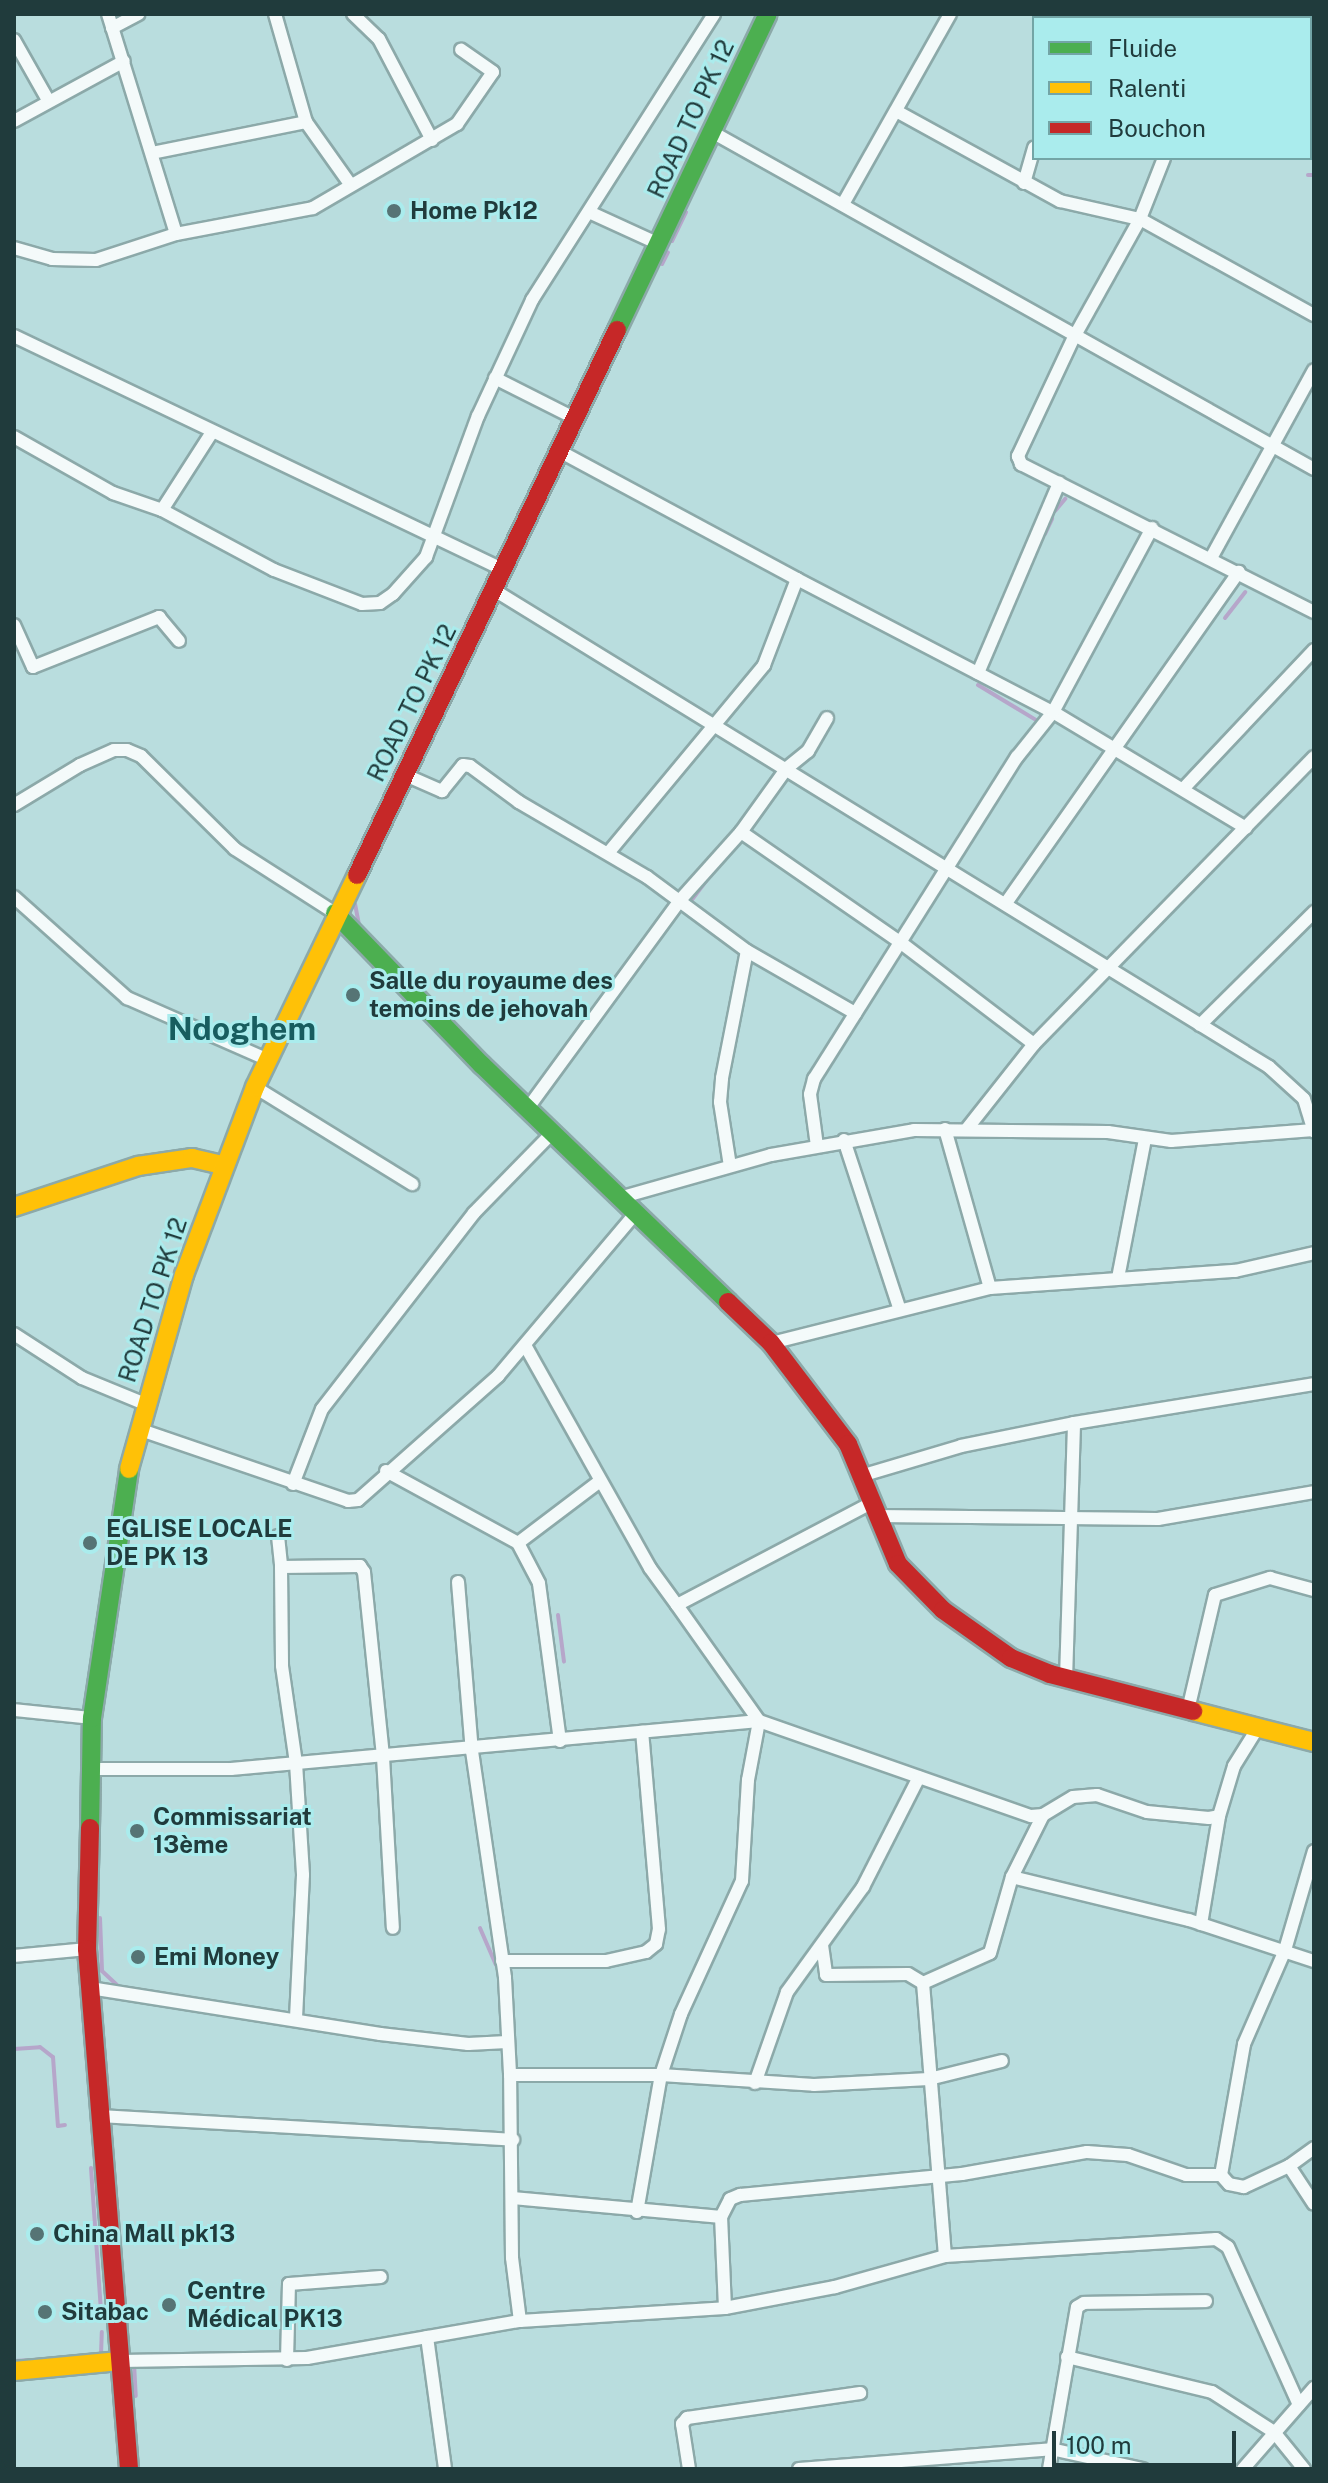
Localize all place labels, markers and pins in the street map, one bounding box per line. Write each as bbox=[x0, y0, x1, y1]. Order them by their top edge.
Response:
place label: Home Pk12 bbox=[410, 197, 538, 225]
marker: Home Pk12 bbox=[385, 202, 403, 220]
place label: Salle du royaume des temoins de jehovah bbox=[369, 967, 613, 1023]
marker: Salle du royaume des temoins de jehovah bbox=[344, 986, 362, 1004]
place label: EGLISE LOCALE DE PK 13 bbox=[106, 1515, 293, 1571]
marker: EGLISE LOCALE DE PK 13 bbox=[81, 1534, 99, 1552]
place label: Commissariat 13ème bbox=[153, 1803, 312, 1859]
marker: Commissariat 13ème bbox=[128, 1822, 146, 1840]
place label: Emi Money bbox=[154, 1943, 279, 1971]
marker: Emi Money bbox=[129, 1948, 147, 1966]
place label: China Mall pk13 bbox=[53, 2220, 235, 2248]
marker: China Mall pk13 bbox=[28, 2225, 46, 2243]
place label: Centre Médical PK13 bbox=[187, 2277, 343, 2333]
marker: Centre Médical PK13 bbox=[158, 2294, 180, 2316]
place label: Sitabac bbox=[61, 2298, 149, 2326]
marker: Sitabac bbox=[36, 2303, 54, 2321]

